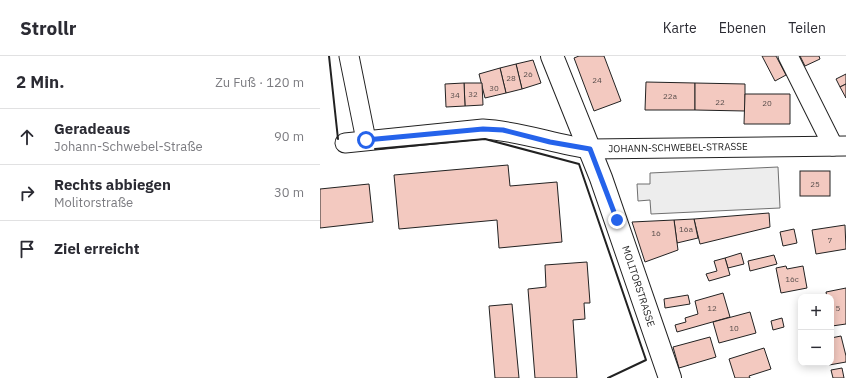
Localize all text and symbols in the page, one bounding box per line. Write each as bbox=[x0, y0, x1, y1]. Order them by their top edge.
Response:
text: Strollr bbox=[20, 16, 76, 40]
text: Karte bbox=[663, 19, 697, 37]
text: Ebenen bbox=[719, 19, 766, 37]
text: Teilen bbox=[788, 19, 826, 37]
house number: 26 bbox=[523, 69, 533, 79]
text: 2 Min. bbox=[16, 71, 64, 93]
house number: 28 bbox=[506, 73, 516, 83]
text: Zu Fuß · 120 m bbox=[215, 74, 304, 91]
house number: 24 bbox=[592, 75, 602, 85]
house number: 30 bbox=[489, 83, 499, 93]
house number: 32 bbox=[468, 89, 478, 99]
house number: 34 bbox=[450, 90, 460, 100]
house number: 22a bbox=[663, 91, 678, 101]
house number: 22 bbox=[715, 97, 725, 107]
house number: 20 bbox=[762, 98, 772, 108]
text: Geradeaus bbox=[54, 119, 130, 138]
icon: ahead bbox=[16, 126, 38, 148]
text: 90 m bbox=[274, 128, 304, 145]
route start bbox=[357, 131, 375, 149]
text: Johann-Schwebel-Straße bbox=[54, 138, 203, 155]
street label: JOHANN-SCHWEBEL-STRASSE bbox=[608, 140, 748, 155]
text: Rechts abbiegen bbox=[54, 175, 171, 194]
house number: 25 bbox=[810, 179, 820, 189]
icon: right bbox=[16, 182, 38, 204]
text: 30 m bbox=[274, 184, 304, 201]
text: Molitorstraße bbox=[54, 194, 133, 211]
route end bbox=[608, 211, 626, 229]
house number: 16a bbox=[679, 224, 694, 234]
house number: 16 bbox=[651, 228, 661, 238]
house number: 7 bbox=[828, 235, 833, 245]
icon: arrive bbox=[16, 238, 38, 260]
text: Ziel erreicht bbox=[54, 239, 140, 258]
street label: MOLITORSTRASSE bbox=[619, 244, 658, 329]
house number: 16c bbox=[785, 274, 799, 284]
map controls bbox=[798, 294, 834, 366]
button: + bbox=[798, 294, 834, 330]
house number: 12 bbox=[707, 303, 717, 313]
house number: 5 bbox=[836, 303, 841, 313]
house number: 10 bbox=[729, 323, 739, 333]
button: − bbox=[798, 330, 834, 366]

